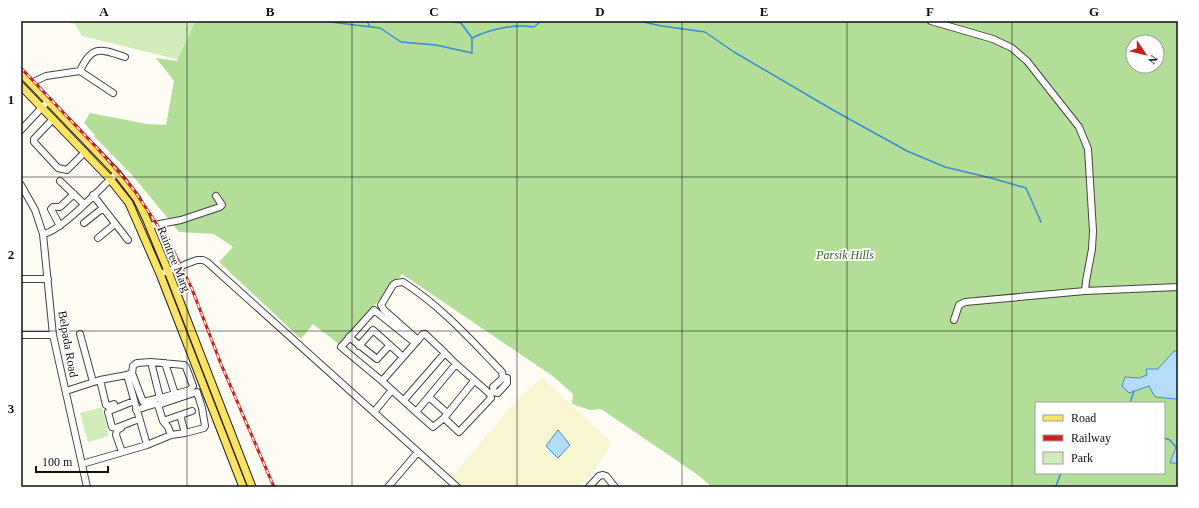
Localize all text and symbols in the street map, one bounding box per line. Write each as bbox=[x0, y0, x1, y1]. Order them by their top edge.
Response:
text: A bbox=[99, 4, 109, 19]
text: B bbox=[266, 4, 275, 19]
text: C bbox=[429, 4, 439, 19]
text: D bbox=[595, 4, 605, 19]
text: E bbox=[760, 4, 768, 19]
text: F bbox=[926, 4, 934, 19]
text: G bbox=[1089, 4, 1099, 19]
north arrow bbox=[1125, 34, 1165, 74]
text: N bbox=[1146, 53, 1160, 66]
text: 1 bbox=[8, 92, 14, 107]
street label: Raintree Marg bbox=[155, 224, 193, 294]
text: 2 bbox=[8, 247, 14, 262]
park label: Parsik Hills bbox=[815, 248, 874, 262]
street label: Belpada Road bbox=[55, 309, 81, 379]
text: 3 bbox=[8, 401, 15, 416]
legend bbox=[1035, 402, 1165, 474]
text: Road bbox=[1071, 411, 1096, 425]
text: Railway bbox=[1071, 431, 1111, 445]
scale bar bbox=[36, 448, 108, 474]
text: Park bbox=[1071, 451, 1093, 465]
text: 100 m bbox=[42, 455, 73, 469]

